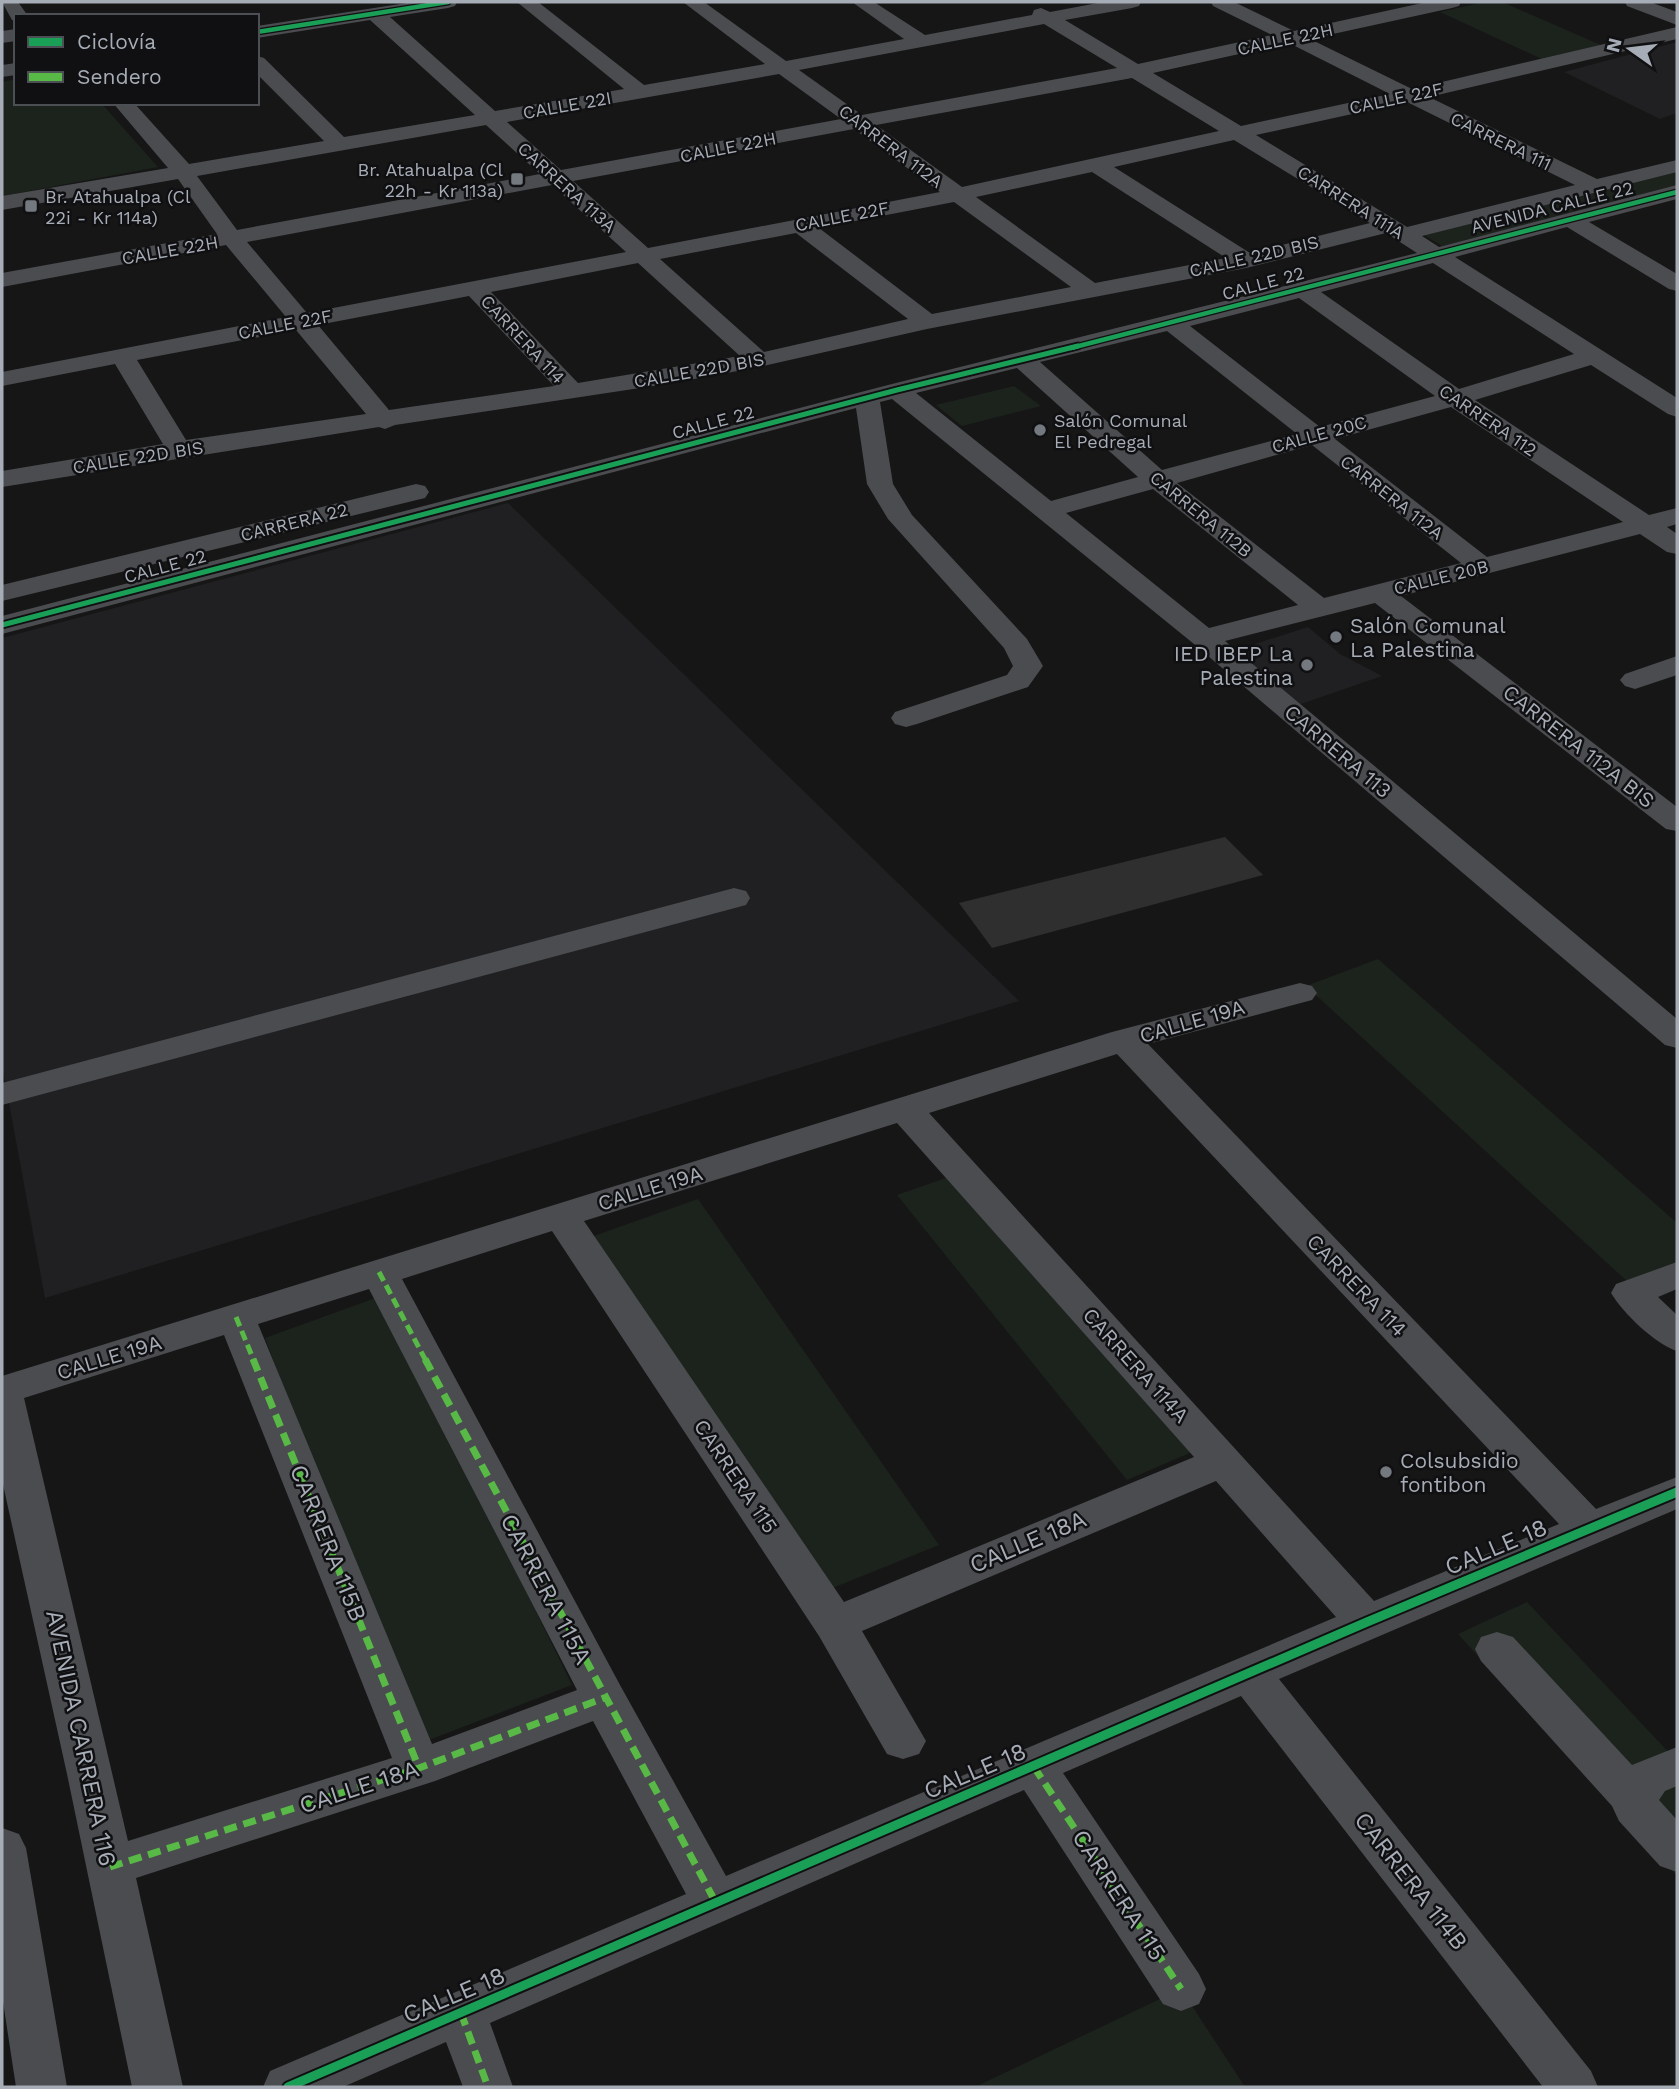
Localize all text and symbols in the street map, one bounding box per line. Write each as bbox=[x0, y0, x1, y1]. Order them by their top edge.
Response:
legend bbox=[14, 14, 259, 105]
north arrow bbox=[1595, 14, 1665, 84]
street label: CALLE 22H bbox=[1235, 19, 1335, 59]
text: Ciclovía bbox=[77, 29, 156, 54]
text: N bbox=[1601, 35, 1627, 55]
text: Sendero bbox=[77, 64, 162, 89]
street label: CALLE 22F bbox=[1347, 78, 1445, 118]
street label: CALLE 22I bbox=[521, 87, 613, 123]
street label: CARRERA 112A bbox=[835, 100, 947, 192]
street label: CARRERA 111 bbox=[1447, 108, 1555, 174]
street label: CALLE 22H bbox=[678, 127, 778, 167]
street label: CARRERA 113A bbox=[514, 137, 621, 237]
place label: Br. Atahualpa (Cl 22h - Kr 113a) bbox=[358, 159, 503, 201]
street label: CARRERA 111A bbox=[1294, 161, 1408, 243]
marker: Br. Atahualpa (Cl 22h - Kr 113a) bbox=[509, 171, 525, 187]
street label: AVENIDA CALLE 22 bbox=[1469, 177, 1635, 237]
place label: Br. Atahualpa (Cl 22i - Kr 114a) bbox=[45, 186, 191, 228]
street label: CALLE 22F bbox=[793, 197, 891, 235]
marker: Br. Atahualpa (Cl 22i - Kr 114a) bbox=[23, 198, 39, 214]
street label: CALLE 22H bbox=[120, 231, 220, 269]
street label: CALLE 22D BIS bbox=[1187, 231, 1321, 281]
street label: CALLE 22 bbox=[1220, 262, 1306, 304]
street label: CARRERA 114 bbox=[477, 290, 569, 388]
street label: CALLE 22F bbox=[236, 305, 334, 343]
street label: CALLE 22D BIS bbox=[632, 348, 766, 392]
street label: CARRERA 112 bbox=[1435, 380, 1541, 460]
street label: CALLE 22 bbox=[670, 401, 756, 443]
place label: Salón Comunal El Pedregal bbox=[1054, 410, 1188, 452]
street label: CALLE 20C bbox=[1269, 411, 1369, 457]
marker: Salón Comunal El Pedregal bbox=[1032, 422, 1048, 438]
street label: CALLE 22D BIS bbox=[71, 436, 205, 478]
street label: CARRERA 112A bbox=[1336, 450, 1448, 544]
street label: CARRERA 112B bbox=[1146, 467, 1256, 561]
street label: CARRERA 22 bbox=[238, 499, 350, 545]
street label: CALLE 22 bbox=[122, 545, 208, 587]
street label: CALLE 20B bbox=[1391, 555, 1491, 599]
place label: Salón Comunal La Palestina bbox=[1350, 613, 1506, 662]
marker: Salón Comunal La Palestina bbox=[1328, 629, 1344, 645]
place label: IED IBEP La Palestina bbox=[1174, 641, 1293, 690]
marker: IED IBEP La Palestina bbox=[1299, 657, 1315, 673]
street label: CARRERA 112A BIS bbox=[1498, 679, 1660, 813]
street label: CARRERA 113 bbox=[1279, 699, 1397, 803]
street label: CALLE 19A bbox=[1136, 994, 1248, 1048]
street label: CALLE 19A bbox=[595, 1160, 706, 1216]
street label: CARRERA 114 bbox=[1302, 1229, 1412, 1341]
street label: CARRERA 114A bbox=[1078, 1302, 1194, 1428]
street label: CALLE 19A bbox=[54, 1329, 165, 1385]
street label: CARRERA 115 bbox=[689, 1414, 783, 1538]
place label: Colsubsidio fontibon bbox=[1400, 1448, 1519, 1497]
street label: CARRERA 115B bbox=[284, 1461, 372, 1625]
marker: Colsubsidio fontibon bbox=[1378, 1464, 1394, 1480]
street label: CALLE 18A bbox=[965, 1505, 1091, 1579]
street label: CARRERA 115A bbox=[495, 1509, 598, 1669]
street label: CALLE 18 bbox=[1441, 1513, 1551, 1581]
street label: AVENIDA CARRERA 116 bbox=[40, 1607, 122, 1869]
street label: CALLE 18 bbox=[920, 1737, 1030, 1805]
street label: CALLE 18A bbox=[296, 1754, 422, 1819]
street label: CARRERA 114B bbox=[1349, 1807, 1473, 1955]
street label: CARRERA 115 bbox=[1066, 1824, 1172, 1966]
street label: CALLE 18 bbox=[399, 1961, 509, 2029]

